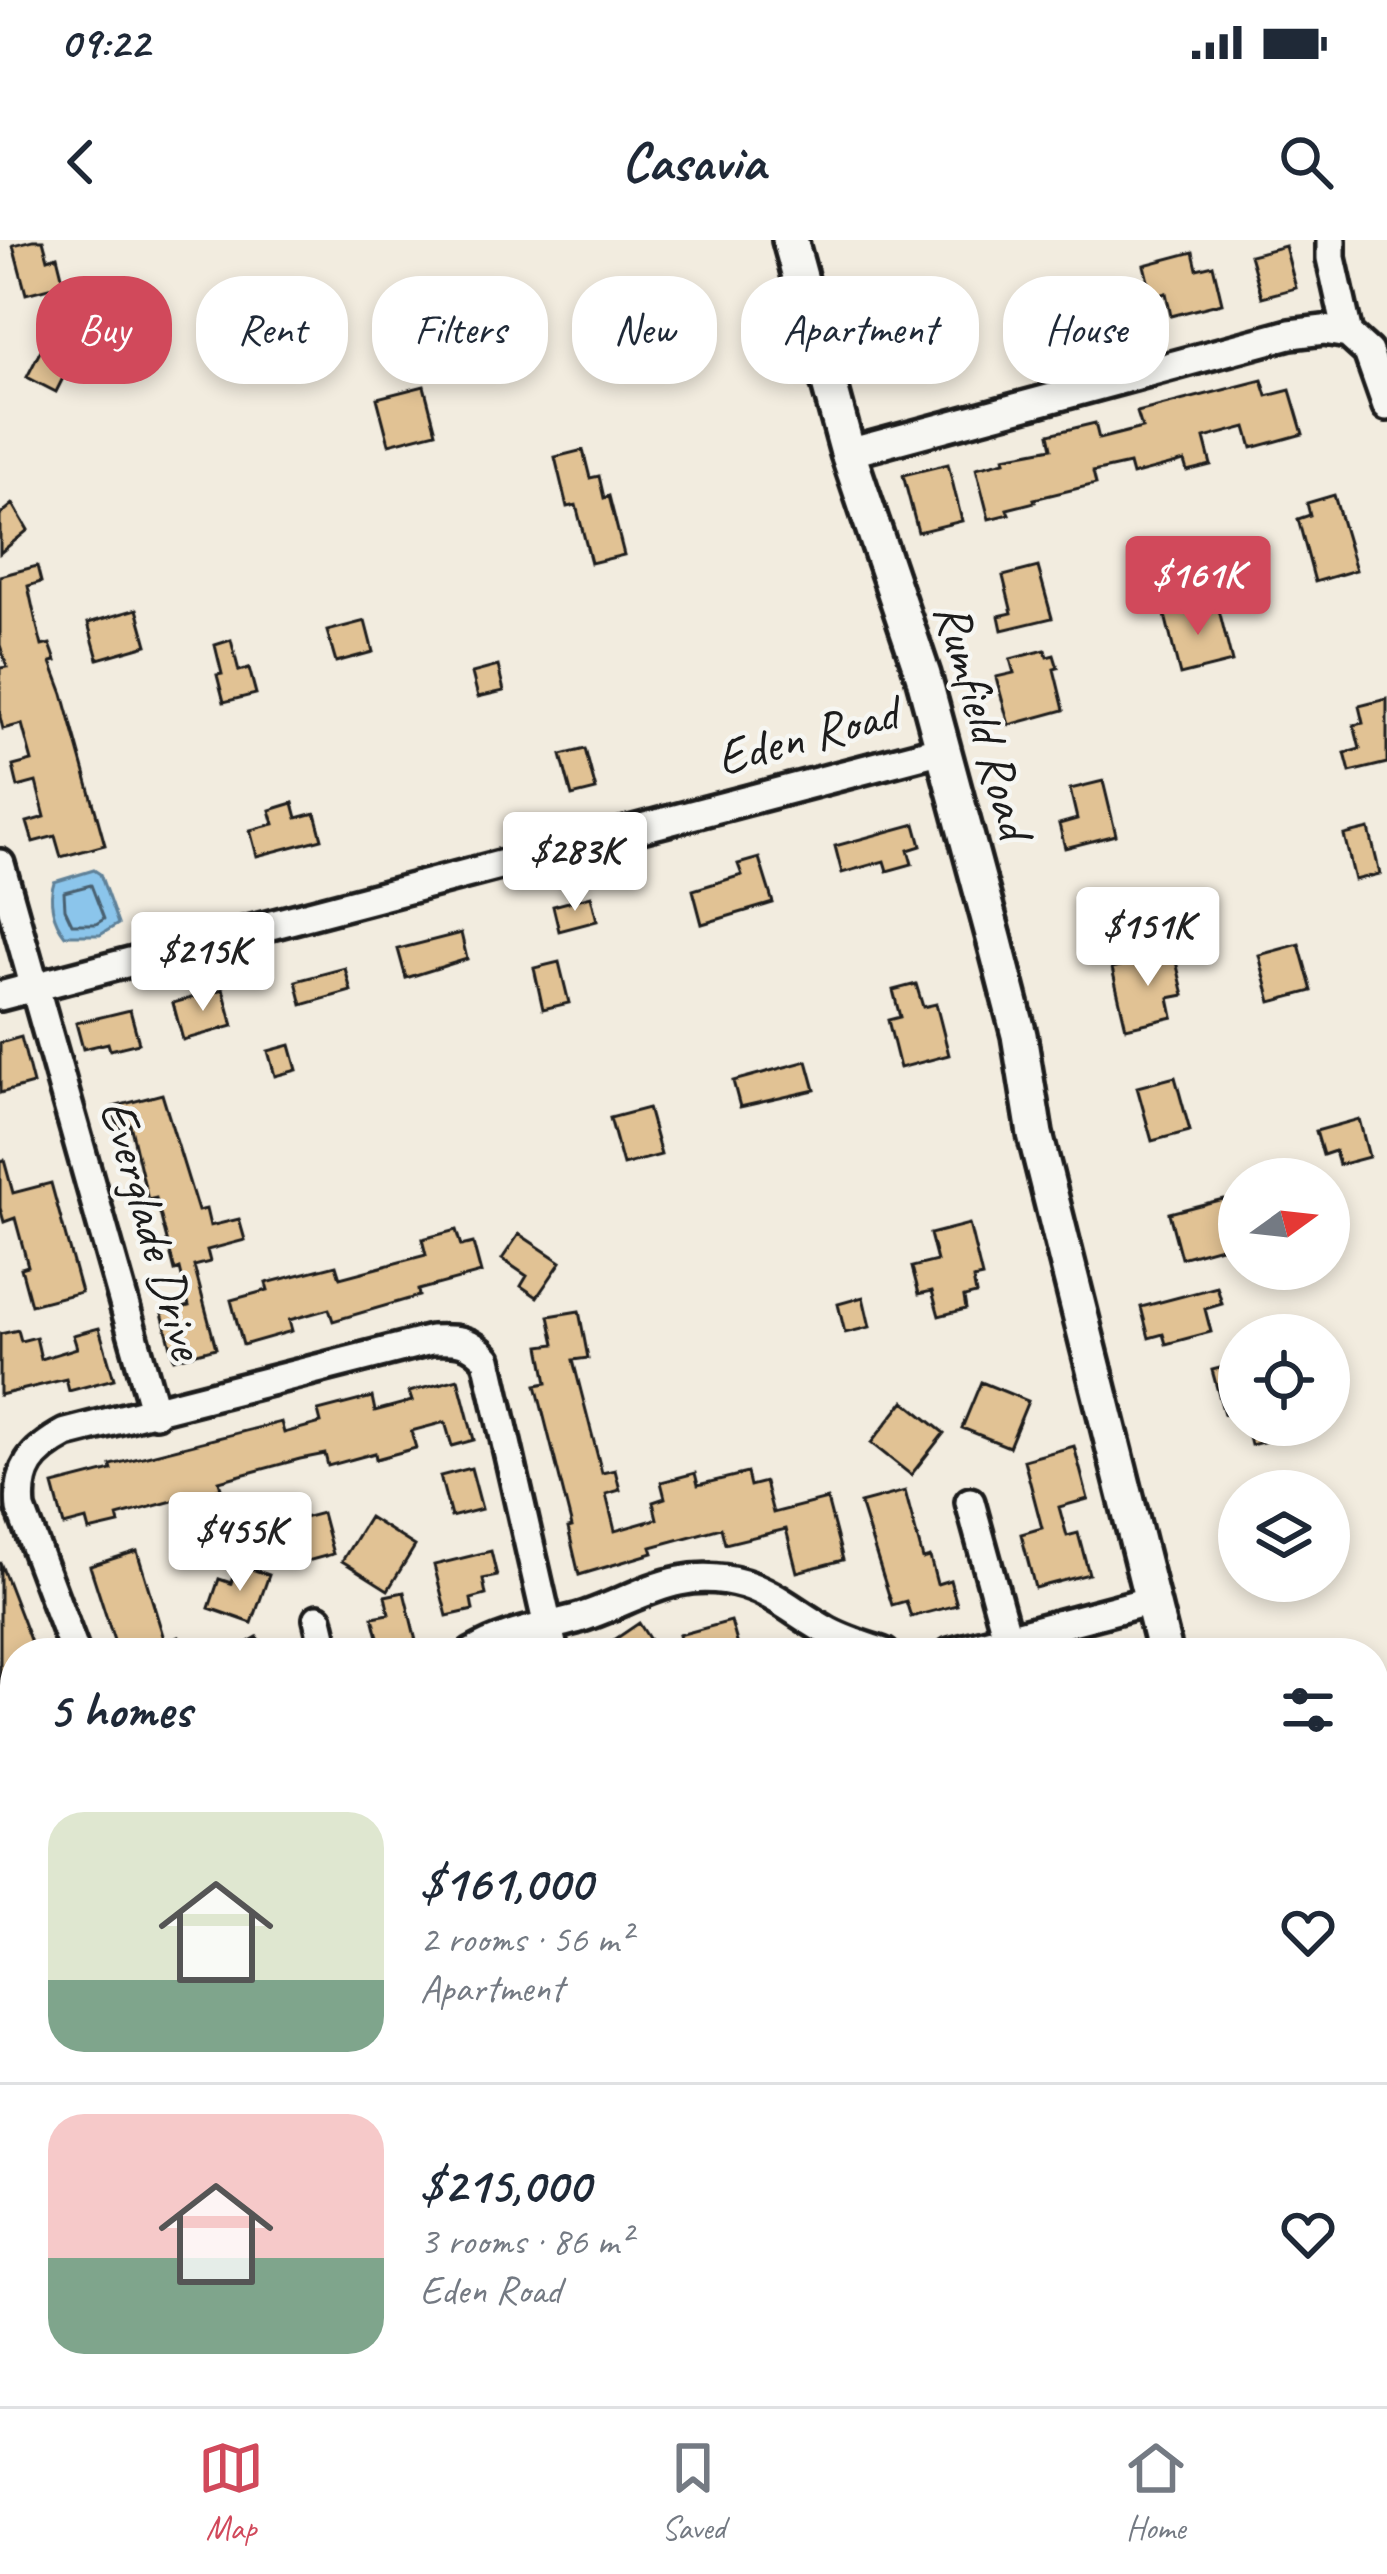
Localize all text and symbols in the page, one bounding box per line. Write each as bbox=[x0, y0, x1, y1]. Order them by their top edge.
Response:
text: 09:22 bbox=[60, 14, 149, 71]
text: Casavia bbox=[622, 128, 765, 196]
icon: back bbox=[48, 129, 114, 195]
icon: search bbox=[1273, 129, 1339, 195]
chip: Buy bbox=[36, 276, 172, 384]
chip: Rent bbox=[196, 276, 348, 384]
chip: Filters bbox=[372, 276, 548, 384]
chip: New bbox=[572, 276, 717, 384]
chip: Apartment bbox=[741, 276, 979, 384]
chip: House bbox=[1003, 276, 1169, 384]
pin: $161K bbox=[1114, 536, 1282, 638]
text: $161K bbox=[1153, 550, 1243, 599]
street label: Rumfield Road bbox=[920, 595, 1050, 852]
street label: Eden Road bbox=[709, 678, 911, 790]
pin: $283K bbox=[491, 812, 659, 914]
text: $283K bbox=[530, 826, 620, 875]
pin: $151K bbox=[1064, 887, 1232, 989]
text: $151K bbox=[1103, 901, 1193, 950]
pin: $215K bbox=[119, 912, 287, 1014]
text: $215K bbox=[158, 926, 248, 975]
street label: Everglade Drive bbox=[86, 1092, 221, 1369]
north arrow bbox=[1218, 1158, 1350, 1290]
map controls bbox=[1218, 1158, 1350, 1602]
button: locate bbox=[1218, 1314, 1350, 1446]
button: layers bbox=[1218, 1470, 1350, 1602]
pin: $455K bbox=[156, 1492, 324, 1594]
text: $455K bbox=[196, 1506, 284, 1555]
icon: filters bbox=[1275, 1677, 1341, 1743]
text: 5 homes bbox=[48, 1678, 191, 1742]
text: $161,000 bbox=[420, 1851, 592, 1915]
icon: home bbox=[144, 1860, 288, 2004]
icon: heart bbox=[1275, 1899, 1341, 1965]
text: 2 rooms · 56 m² bbox=[420, 1915, 631, 1964]
text: Apartment bbox=[420, 1964, 563, 2013]
text: $215,000 bbox=[420, 2153, 590, 2217]
icon: home bbox=[144, 2162, 288, 2306]
icon: heart bbox=[1275, 2201, 1341, 2267]
text: 3 rooms · 86 m² bbox=[420, 2217, 631, 2266]
text: Eden Road bbox=[420, 2266, 561, 2315]
tab: Map bbox=[198, 2435, 264, 2549]
tab: Saved bbox=[660, 2435, 726, 2549]
tab: Home bbox=[1123, 2435, 1189, 2549]

